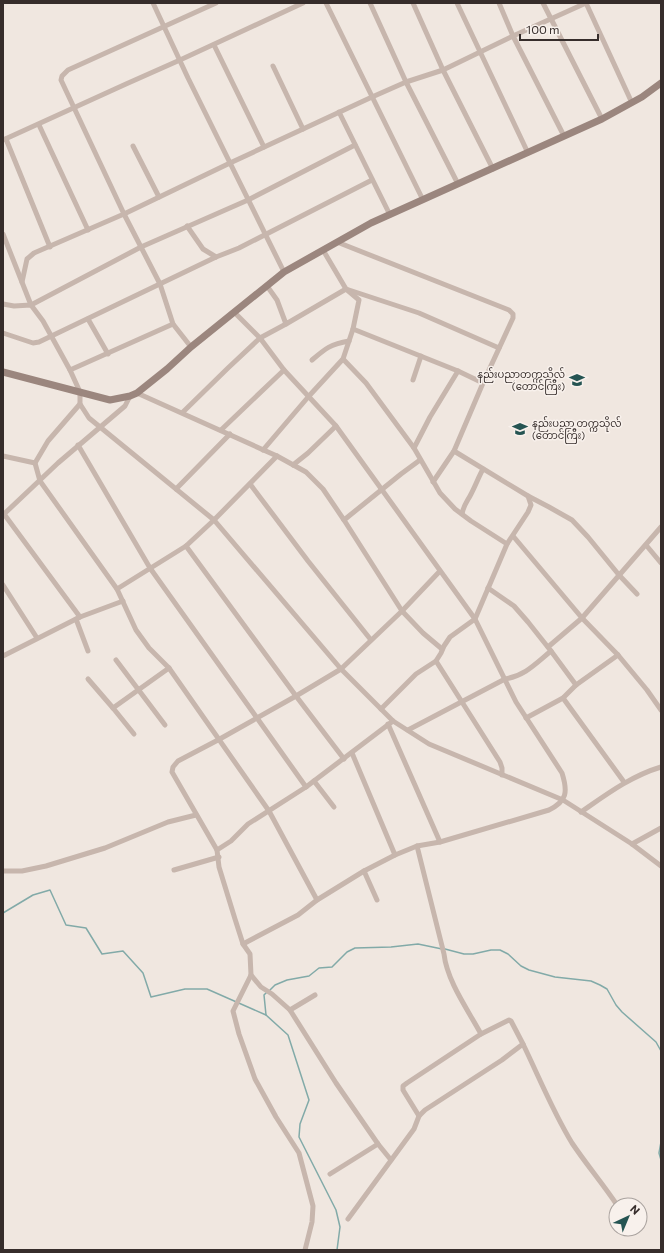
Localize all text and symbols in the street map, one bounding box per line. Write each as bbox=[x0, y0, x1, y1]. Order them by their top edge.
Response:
scale bar bbox=[520, 16, 598, 42]
text: 100 m bbox=[526, 22, 560, 36]
place label: နည်းပညာတက္ကသိုလ် (တောင်ကြီး) bbox=[477, 367, 565, 395]
school or university icon: နည်းပညာတက္ကသိုလ် (တောင်ကြီး) bbox=[568, 371, 586, 389]
place label: နည်းပညာ တက္ကသိုလ် (တောင်ကြီး) bbox=[532, 416, 622, 444]
school or university icon: နည်းပညာ တက္ကသိုလ် (တောင်ကြီး) bbox=[511, 420, 529, 438]
north arrow bbox=[608, 1197, 648, 1237]
text: N bbox=[628, 1202, 643, 1217]

